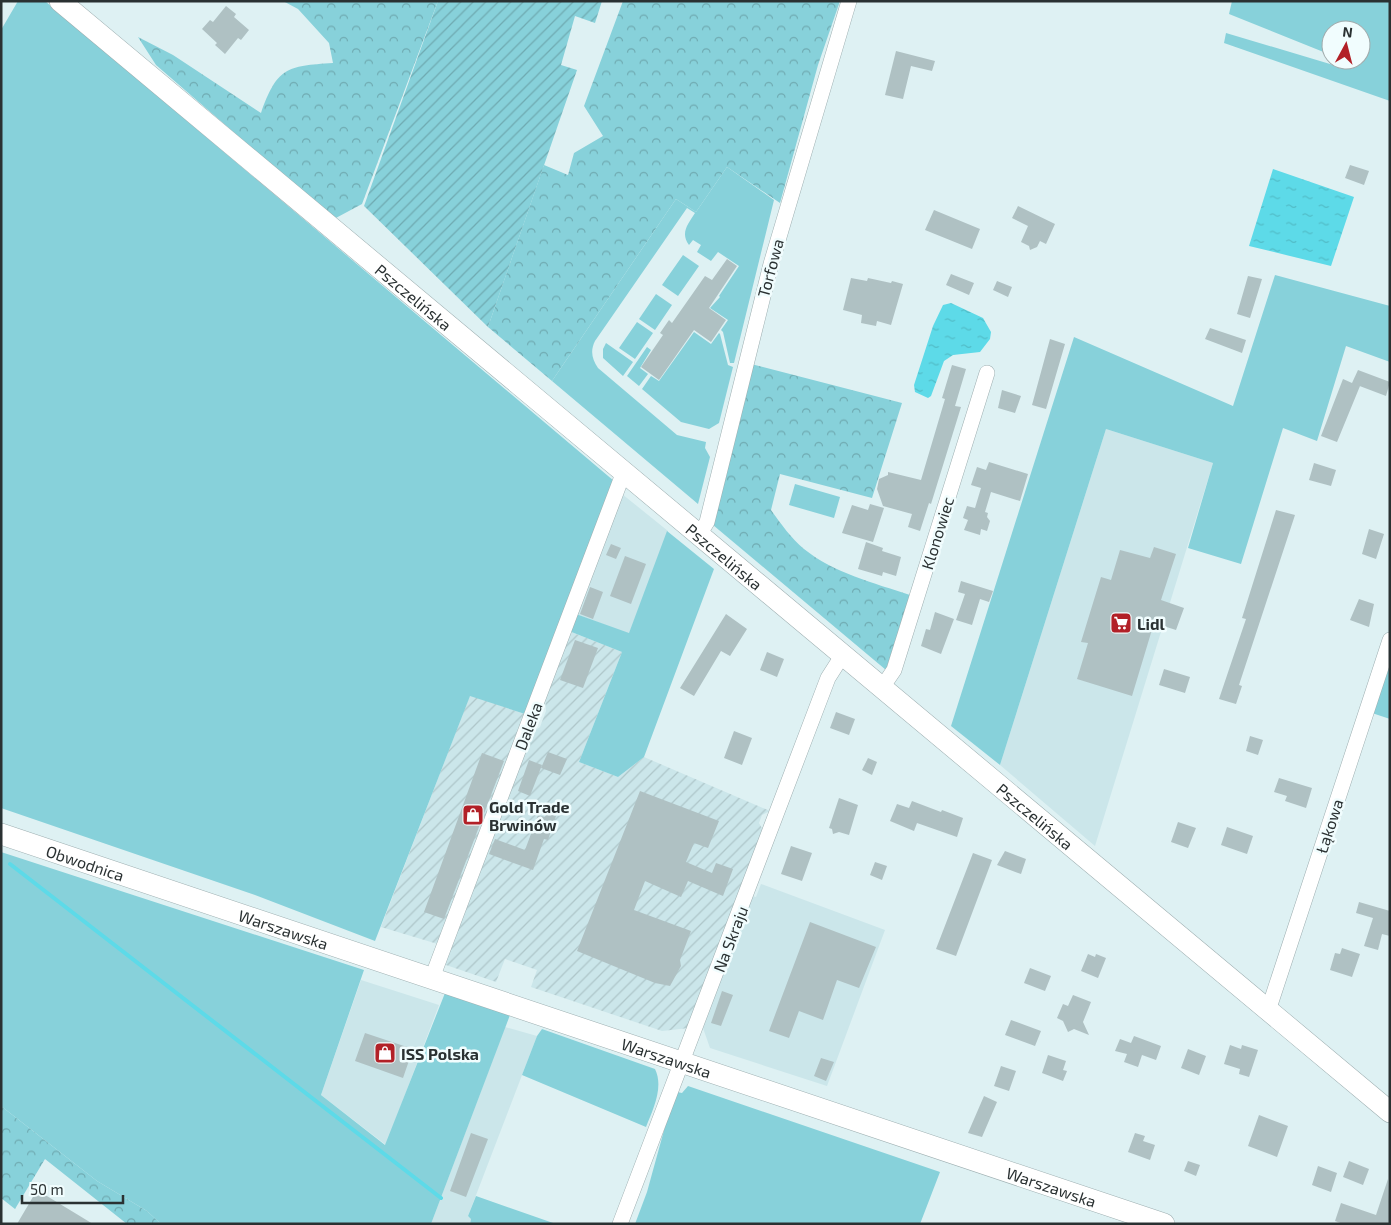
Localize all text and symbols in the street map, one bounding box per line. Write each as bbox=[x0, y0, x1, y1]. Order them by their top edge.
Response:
north arrow bbox=[1321, 20, 1371, 70]
text: N bbox=[1342, 23, 1354, 41]
street label: Torfowa bbox=[753, 237, 787, 299]
street label: Pszczelińska bbox=[372, 259, 456, 334]
street label: Klonowiec bbox=[917, 494, 957, 572]
street label: Pszczelińska bbox=[683, 519, 767, 593]
supermarket icon: Lidl bbox=[1109, 611, 1133, 635]
place label: Lidl bbox=[1137, 614, 1166, 633]
street label: Daleka bbox=[510, 699, 546, 753]
street label: Pszczelińska bbox=[993, 779, 1077, 853]
street label: Łąkowa bbox=[1311, 796, 1347, 856]
place label: Gold Trade Brwinów bbox=[489, 797, 570, 834]
shop icon: Gold Trade Brwinów bbox=[461, 803, 485, 827]
street label: Obwodnica bbox=[44, 840, 127, 884]
street label: Na Skraju bbox=[709, 903, 752, 975]
street label: Warszawska bbox=[236, 905, 331, 953]
street label: Warszawska bbox=[619, 1033, 714, 1081]
shop icon: ISS Polska bbox=[373, 1041, 397, 1065]
place label: ISS Polska bbox=[401, 1044, 479, 1063]
street label: Warszawska bbox=[1004, 1162, 1099, 1210]
scale bar bbox=[22, 1172, 124, 1204]
text: 50 m bbox=[30, 1180, 64, 1198]

